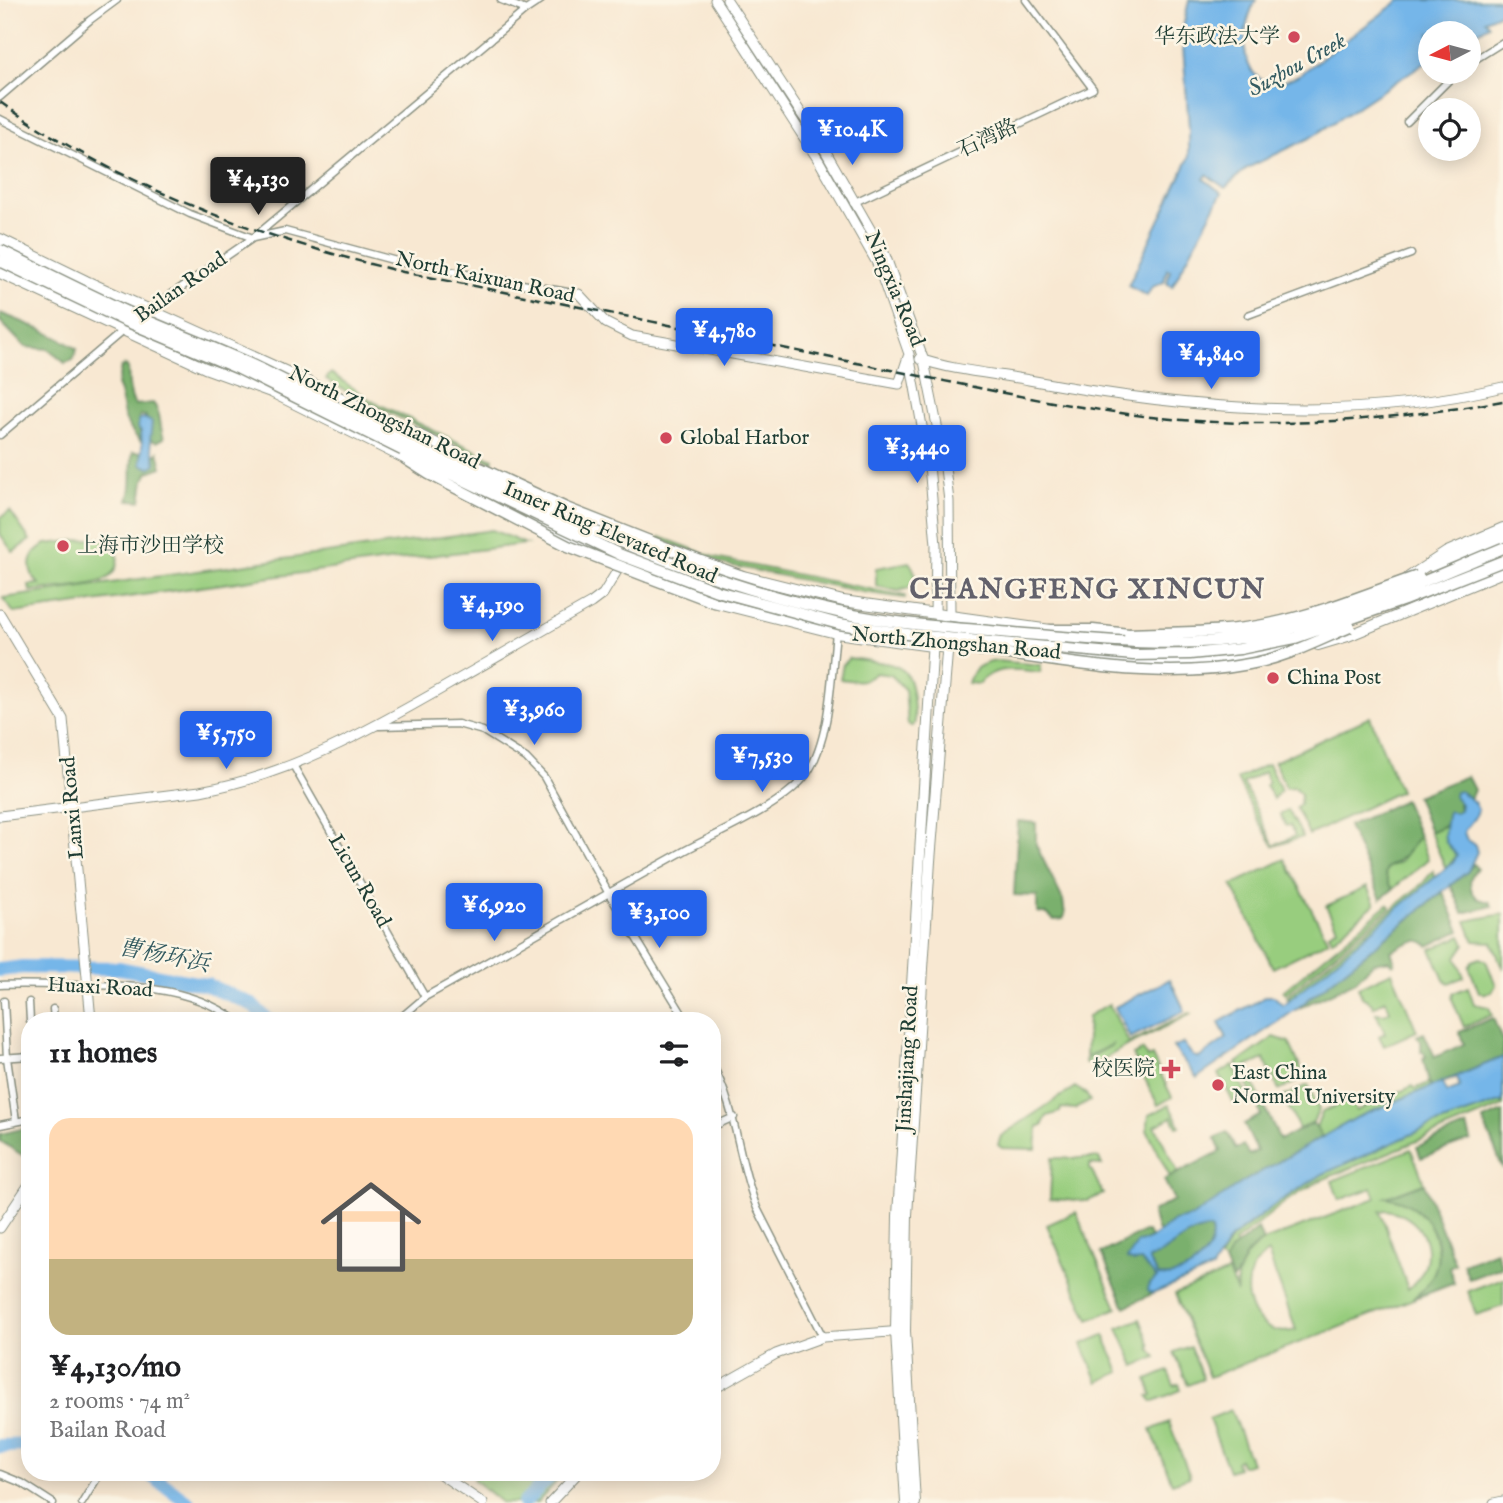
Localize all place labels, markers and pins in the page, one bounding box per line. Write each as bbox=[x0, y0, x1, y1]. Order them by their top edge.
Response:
place label: 华东政法大学 bbox=[1154, 24, 1280, 51]
marker: 华东政法大学 bbox=[1286, 29, 1302, 45]
pin: ¥10.4K bbox=[795, 108, 909, 167]
pin: ¥4,130 bbox=[201, 158, 315, 217]
pin: ¥4,780 bbox=[667, 308, 781, 368]
pin: ¥4,840 bbox=[1154, 332, 1268, 391]
place label: Global Harbor bbox=[680, 425, 810, 452]
pin: ¥3,440 bbox=[860, 426, 974, 485]
marker: Global Harbor bbox=[658, 430, 674, 446]
place label: 上海市沙田学校 bbox=[77, 533, 224, 560]
marker: 上海市沙田学校 bbox=[55, 538, 71, 554]
pin: ¥4,190 bbox=[435, 584, 549, 643]
place label: China Post bbox=[1287, 665, 1381, 692]
marker: China Post bbox=[1265, 670, 1281, 686]
pin: ¥3,960 bbox=[477, 688, 591, 747]
pin: ¥5,750 bbox=[169, 712, 283, 771]
pin: ¥7,530 bbox=[705, 734, 819, 794]
pin: ¥6,920 bbox=[437, 884, 551, 943]
pin: ¥3,100 bbox=[602, 890, 716, 950]
place label: 校医院 bbox=[1092, 1056, 1155, 1083]
marker: 校医院 bbox=[1161, 1059, 1181, 1079]
place label: East China Normal University bbox=[1232, 1060, 1396, 1111]
marker: East China Normal University bbox=[1210, 1077, 1226, 1093]

